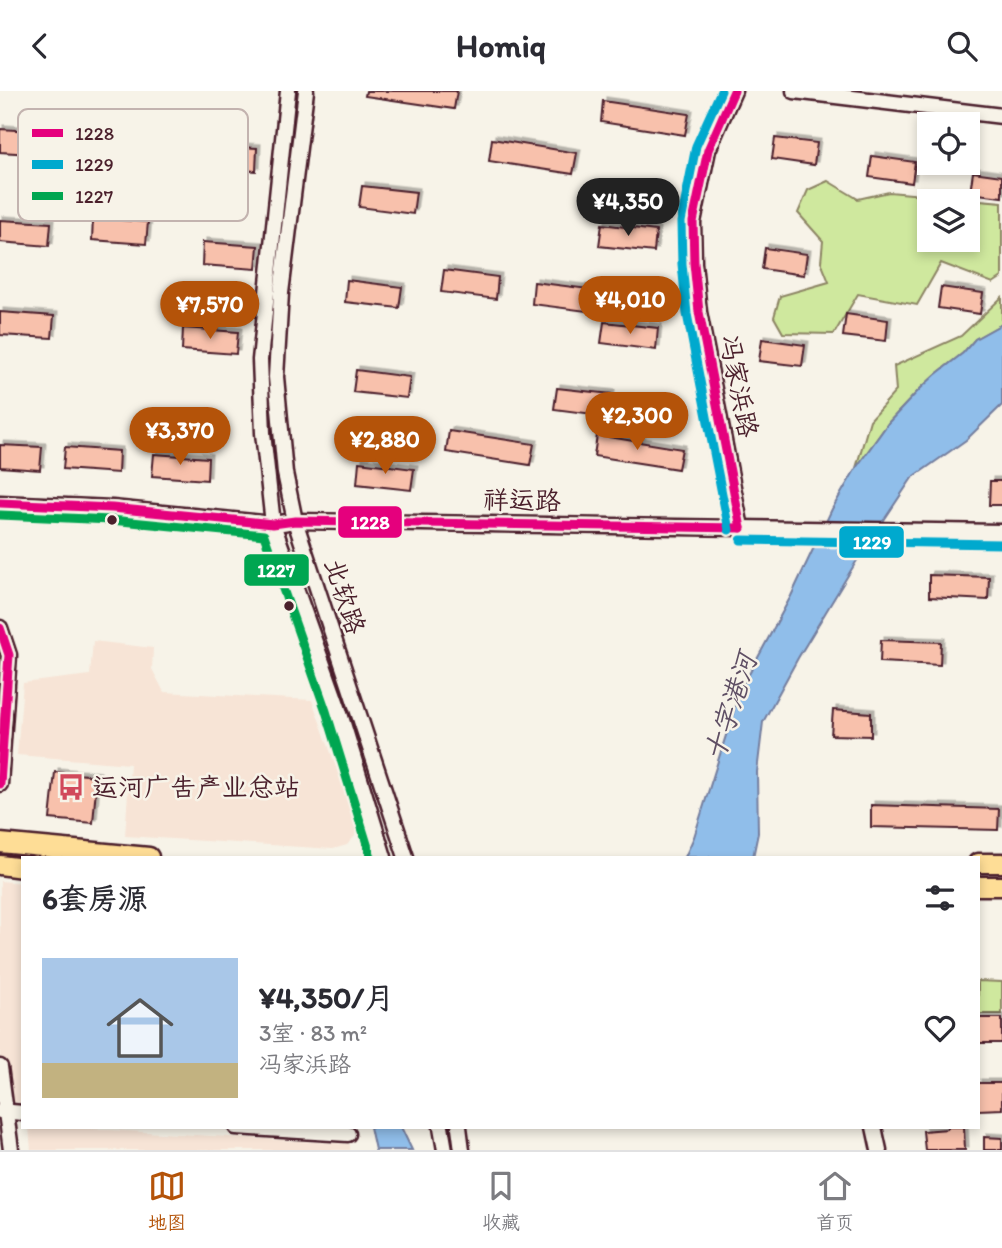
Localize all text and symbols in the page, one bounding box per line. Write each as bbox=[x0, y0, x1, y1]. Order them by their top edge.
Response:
icon: back bbox=[21, 27, 59, 65]
text: Homiq bbox=[456, 27, 546, 65]
icon: search bbox=[943, 27, 981, 65]
legend bbox=[18, 109, 248, 221]
map controls bbox=[917, 112, 980, 252]
button: locate bbox=[917, 112, 980, 175]
text: 1228 bbox=[75, 122, 114, 145]
text: 1229 bbox=[75, 153, 114, 176]
pin: ¥4,350 bbox=[571, 179, 685, 238]
text: 1227 bbox=[75, 185, 113, 208]
text: ¥4,350 bbox=[593, 187, 663, 215]
button: layers bbox=[917, 189, 980, 252]
pin: ¥4,010 bbox=[573, 277, 687, 336]
pin: ¥7,570 bbox=[153, 281, 267, 341]
text: ¥4,010 bbox=[594, 285, 666, 313]
text: ¥7,570 bbox=[176, 290, 244, 318]
street label: 冯家浜路 bbox=[713, 332, 765, 440]
pin: ¥2,300 bbox=[580, 393, 694, 452]
text: ¥2,300 bbox=[601, 401, 673, 429]
pin: ¥3,370 bbox=[123, 407, 237, 467]
text: ¥3,370 bbox=[146, 416, 214, 444]
pin: ¥2,880 bbox=[328, 417, 442, 476]
text: ¥2,880 bbox=[350, 425, 420, 453]
street label: 祥运路 bbox=[483, 483, 561, 517]
line badge: 1228 bbox=[337, 505, 403, 539]
text: 1228 bbox=[350, 511, 390, 534]
unlabelled marker bbox=[105, 513, 119, 527]
line badge: 1229 bbox=[838, 525, 905, 559]
text: 1229 bbox=[853, 531, 891, 554]
line badge: 1227 bbox=[243, 553, 310, 587]
street label: 北软路 bbox=[318, 554, 372, 638]
text: 1227 bbox=[257, 559, 296, 582]
unlabelled marker bbox=[282, 599, 296, 613]
water label: 十字港河 bbox=[697, 645, 765, 766]
place label: 运河广告产业总站 bbox=[92, 771, 300, 803]
bus stop icon: 运河广告产业总站 bbox=[56, 772, 86, 802]
icon: filters bbox=[921, 879, 959, 917]
text: 6套房源 bbox=[42, 880, 148, 917]
text: ¥4,350/月 bbox=[259, 979, 394, 1016]
icon: home bbox=[98, 986, 182, 1070]
icon: heart bbox=[921, 1009, 959, 1047]
text: 3室 · 83 m² bbox=[259, 1019, 367, 1047]
text: 冯家浜路 bbox=[259, 1050, 351, 1078]
tab: 地图 bbox=[148, 1167, 186, 1234]
tab: 收藏 bbox=[482, 1167, 520, 1234]
tab: 首页 bbox=[816, 1167, 854, 1234]

